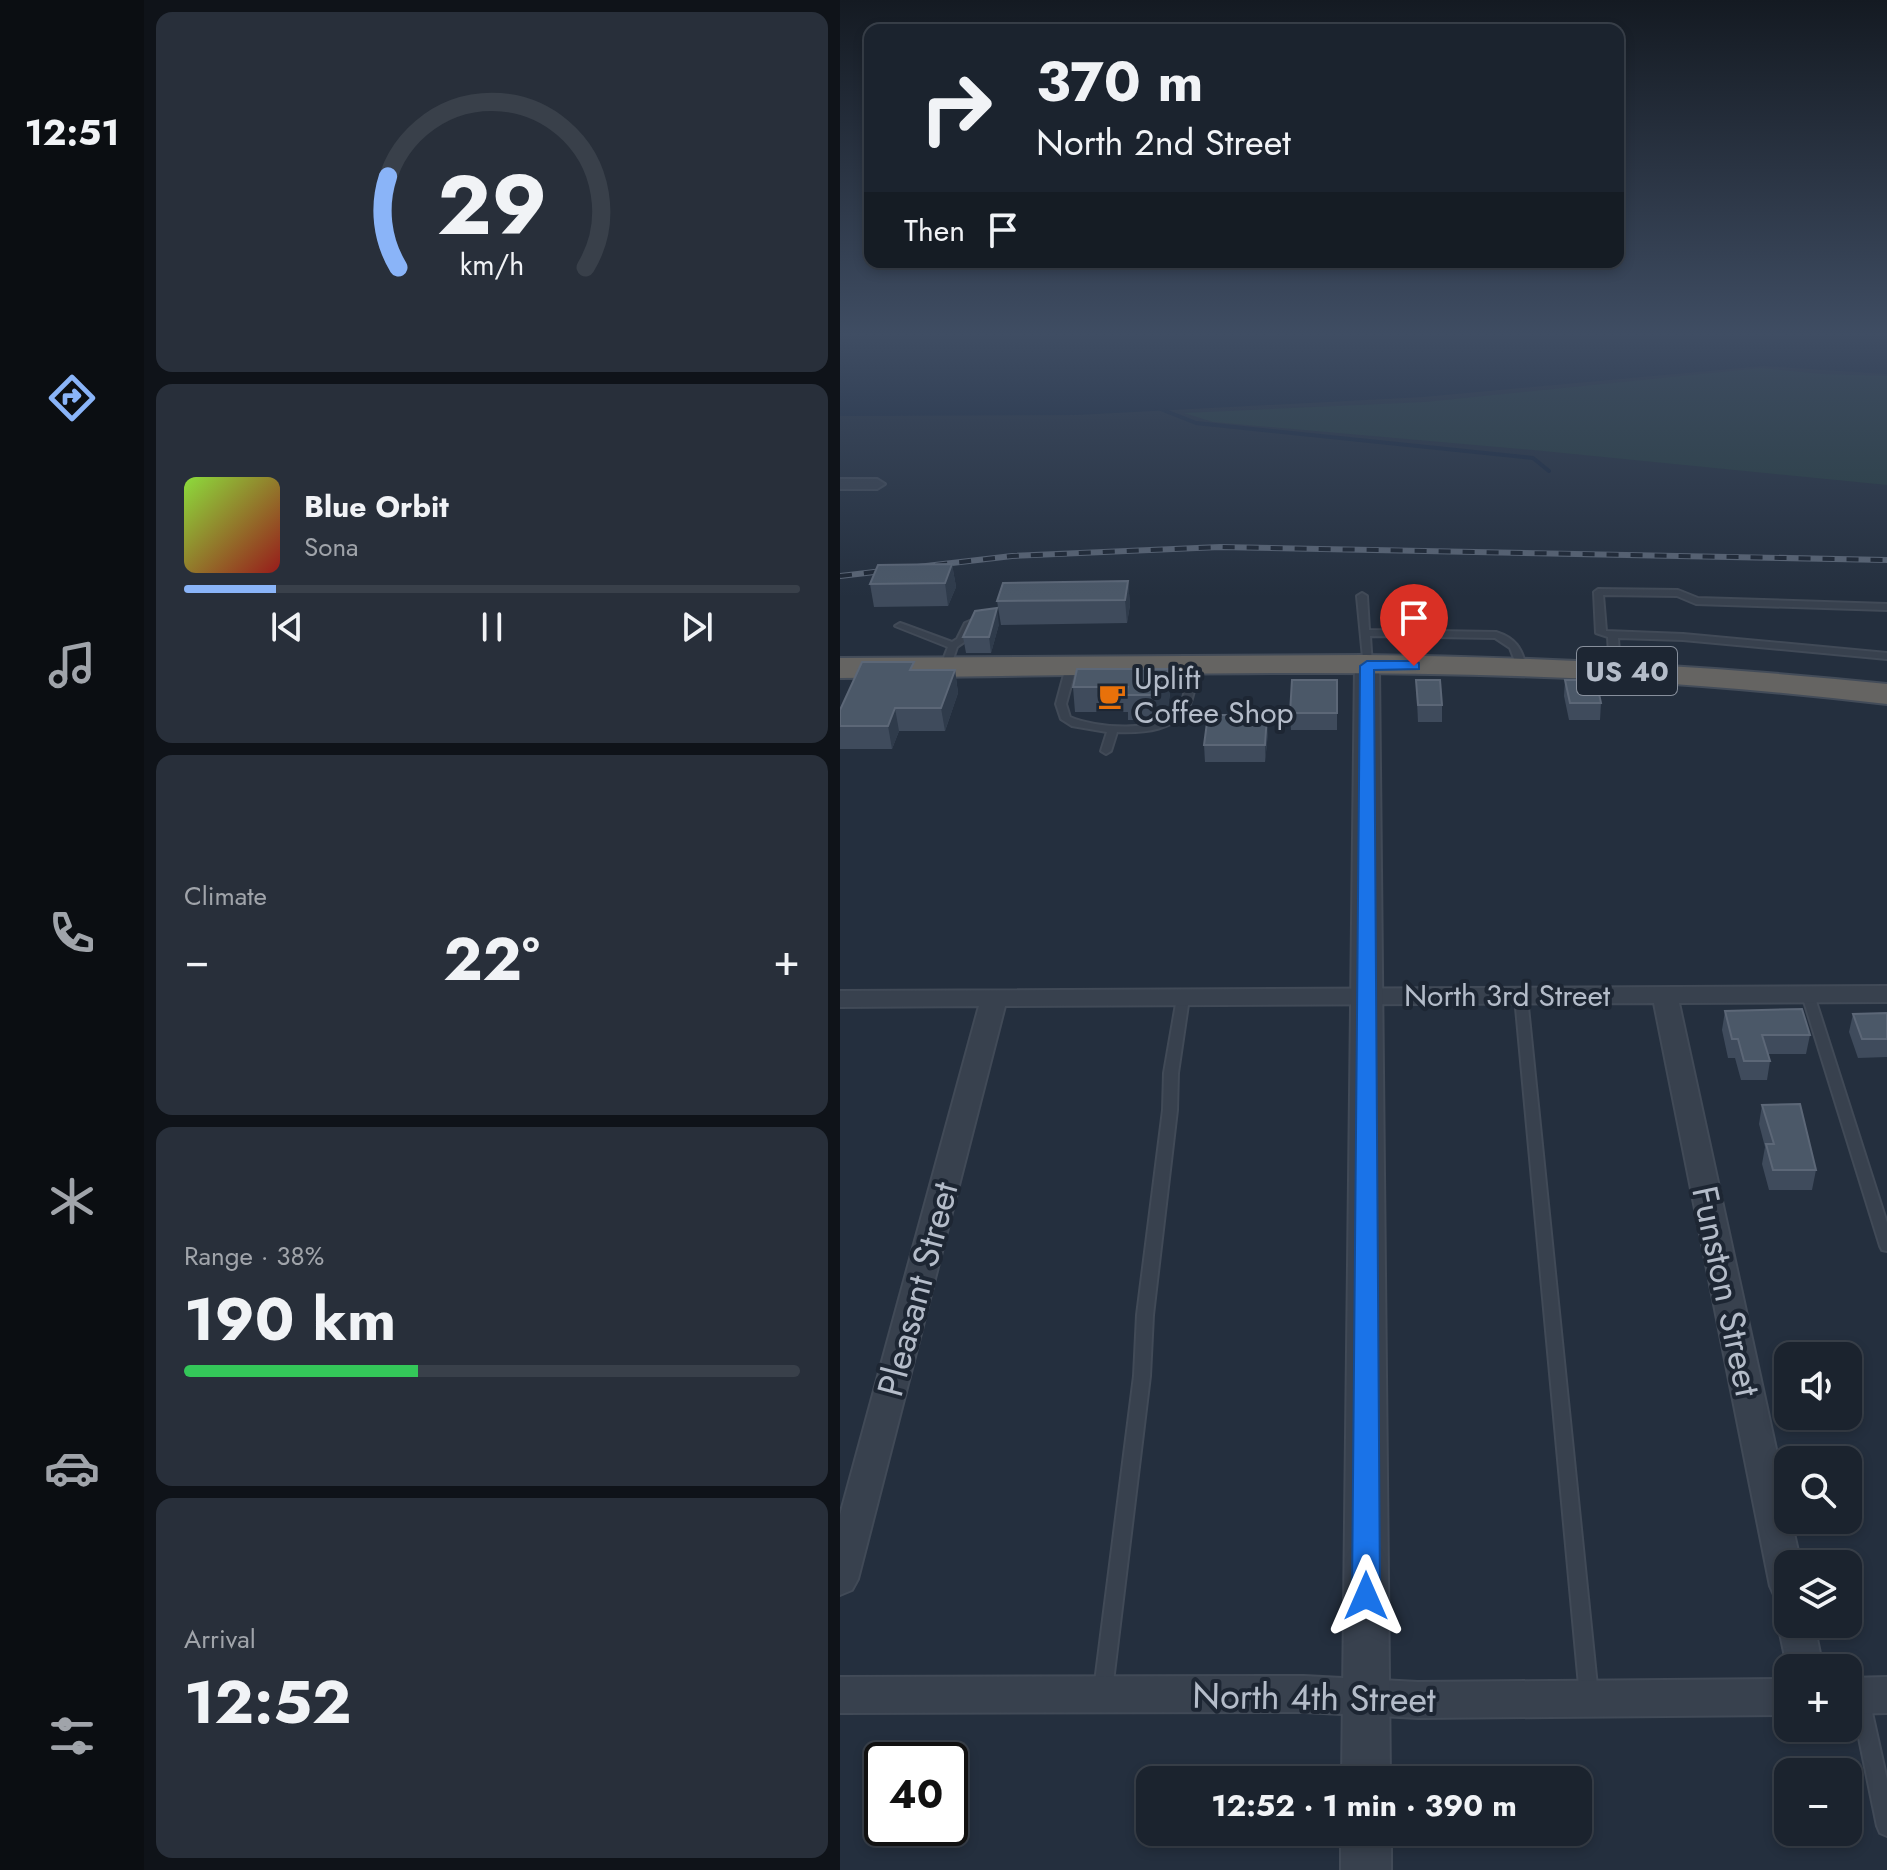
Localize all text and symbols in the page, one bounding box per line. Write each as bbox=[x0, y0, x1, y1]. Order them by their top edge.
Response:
text: 370 m bbox=[1036, 41, 1204, 122]
icon: right bbox=[904, 56, 1008, 160]
text: 12:51 bbox=[24, 106, 120, 158]
text: North 2nd Street bbox=[1036, 116, 1291, 168]
text: 29 bbox=[437, 144, 547, 264]
icon: arrive bbox=[981, 208, 1025, 252]
text: Then bbox=[904, 209, 965, 252]
text: km/h bbox=[460, 244, 524, 286]
icon: directions bbox=[44, 370, 100, 426]
text: Blue Orbit bbox=[304, 485, 449, 528]
text: Sona bbox=[304, 528, 359, 566]
pin bbox=[1380, 584, 1448, 666]
icon: arrive bbox=[1392, 596, 1436, 640]
icon: previous bbox=[265, 605, 309, 649]
icon: pause bbox=[470, 605, 514, 649]
icon: next bbox=[675, 605, 719, 649]
icon: music bbox=[44, 637, 100, 693]
road number: US 40 bbox=[1577, 647, 1677, 695]
place label: Uplift Coffee Shop bbox=[1134, 657, 1294, 734]
cafe icon: Uplift Coffee Shop bbox=[1097, 681, 1127, 711]
text: Climate bbox=[184, 877, 267, 915]
icon: phone bbox=[44, 905, 100, 961]
text: 22° bbox=[443, 916, 540, 1003]
text: − bbox=[184, 928, 210, 992]
text: + bbox=[773, 928, 800, 992]
street label: North 3rd Street bbox=[1404, 974, 1611, 1017]
icon: climate bbox=[44, 1173, 100, 1229]
street label: Pleasant Street bbox=[863, 1176, 971, 1402]
street label: Funston Street bbox=[1679, 1181, 1775, 1401]
text: Range · 38% bbox=[184, 1237, 324, 1275]
text: 190 km bbox=[184, 1276, 396, 1363]
map controls bbox=[1774, 1342, 1862, 1846]
button: sound bbox=[1774, 1342, 1862, 1430]
icon: car bbox=[44, 1440, 100, 1496]
button: search bbox=[1774, 1446, 1862, 1534]
button: layers bbox=[1774, 1550, 1862, 1638]
position arrow bbox=[1324, 1554, 1408, 1638]
text: Arrival bbox=[184, 1620, 256, 1658]
button: + bbox=[1774, 1654, 1862, 1742]
text: 12:52 bbox=[184, 1659, 351, 1746]
street label: North 4th Street bbox=[1192, 1669, 1437, 1725]
icon: filters bbox=[44, 1708, 100, 1764]
speed limit sign: 40 bbox=[864, 1742, 968, 1846]
button: − bbox=[1774, 1758, 1862, 1846]
text: 12:52 · 1 min · 390 m bbox=[1211, 1784, 1517, 1827]

